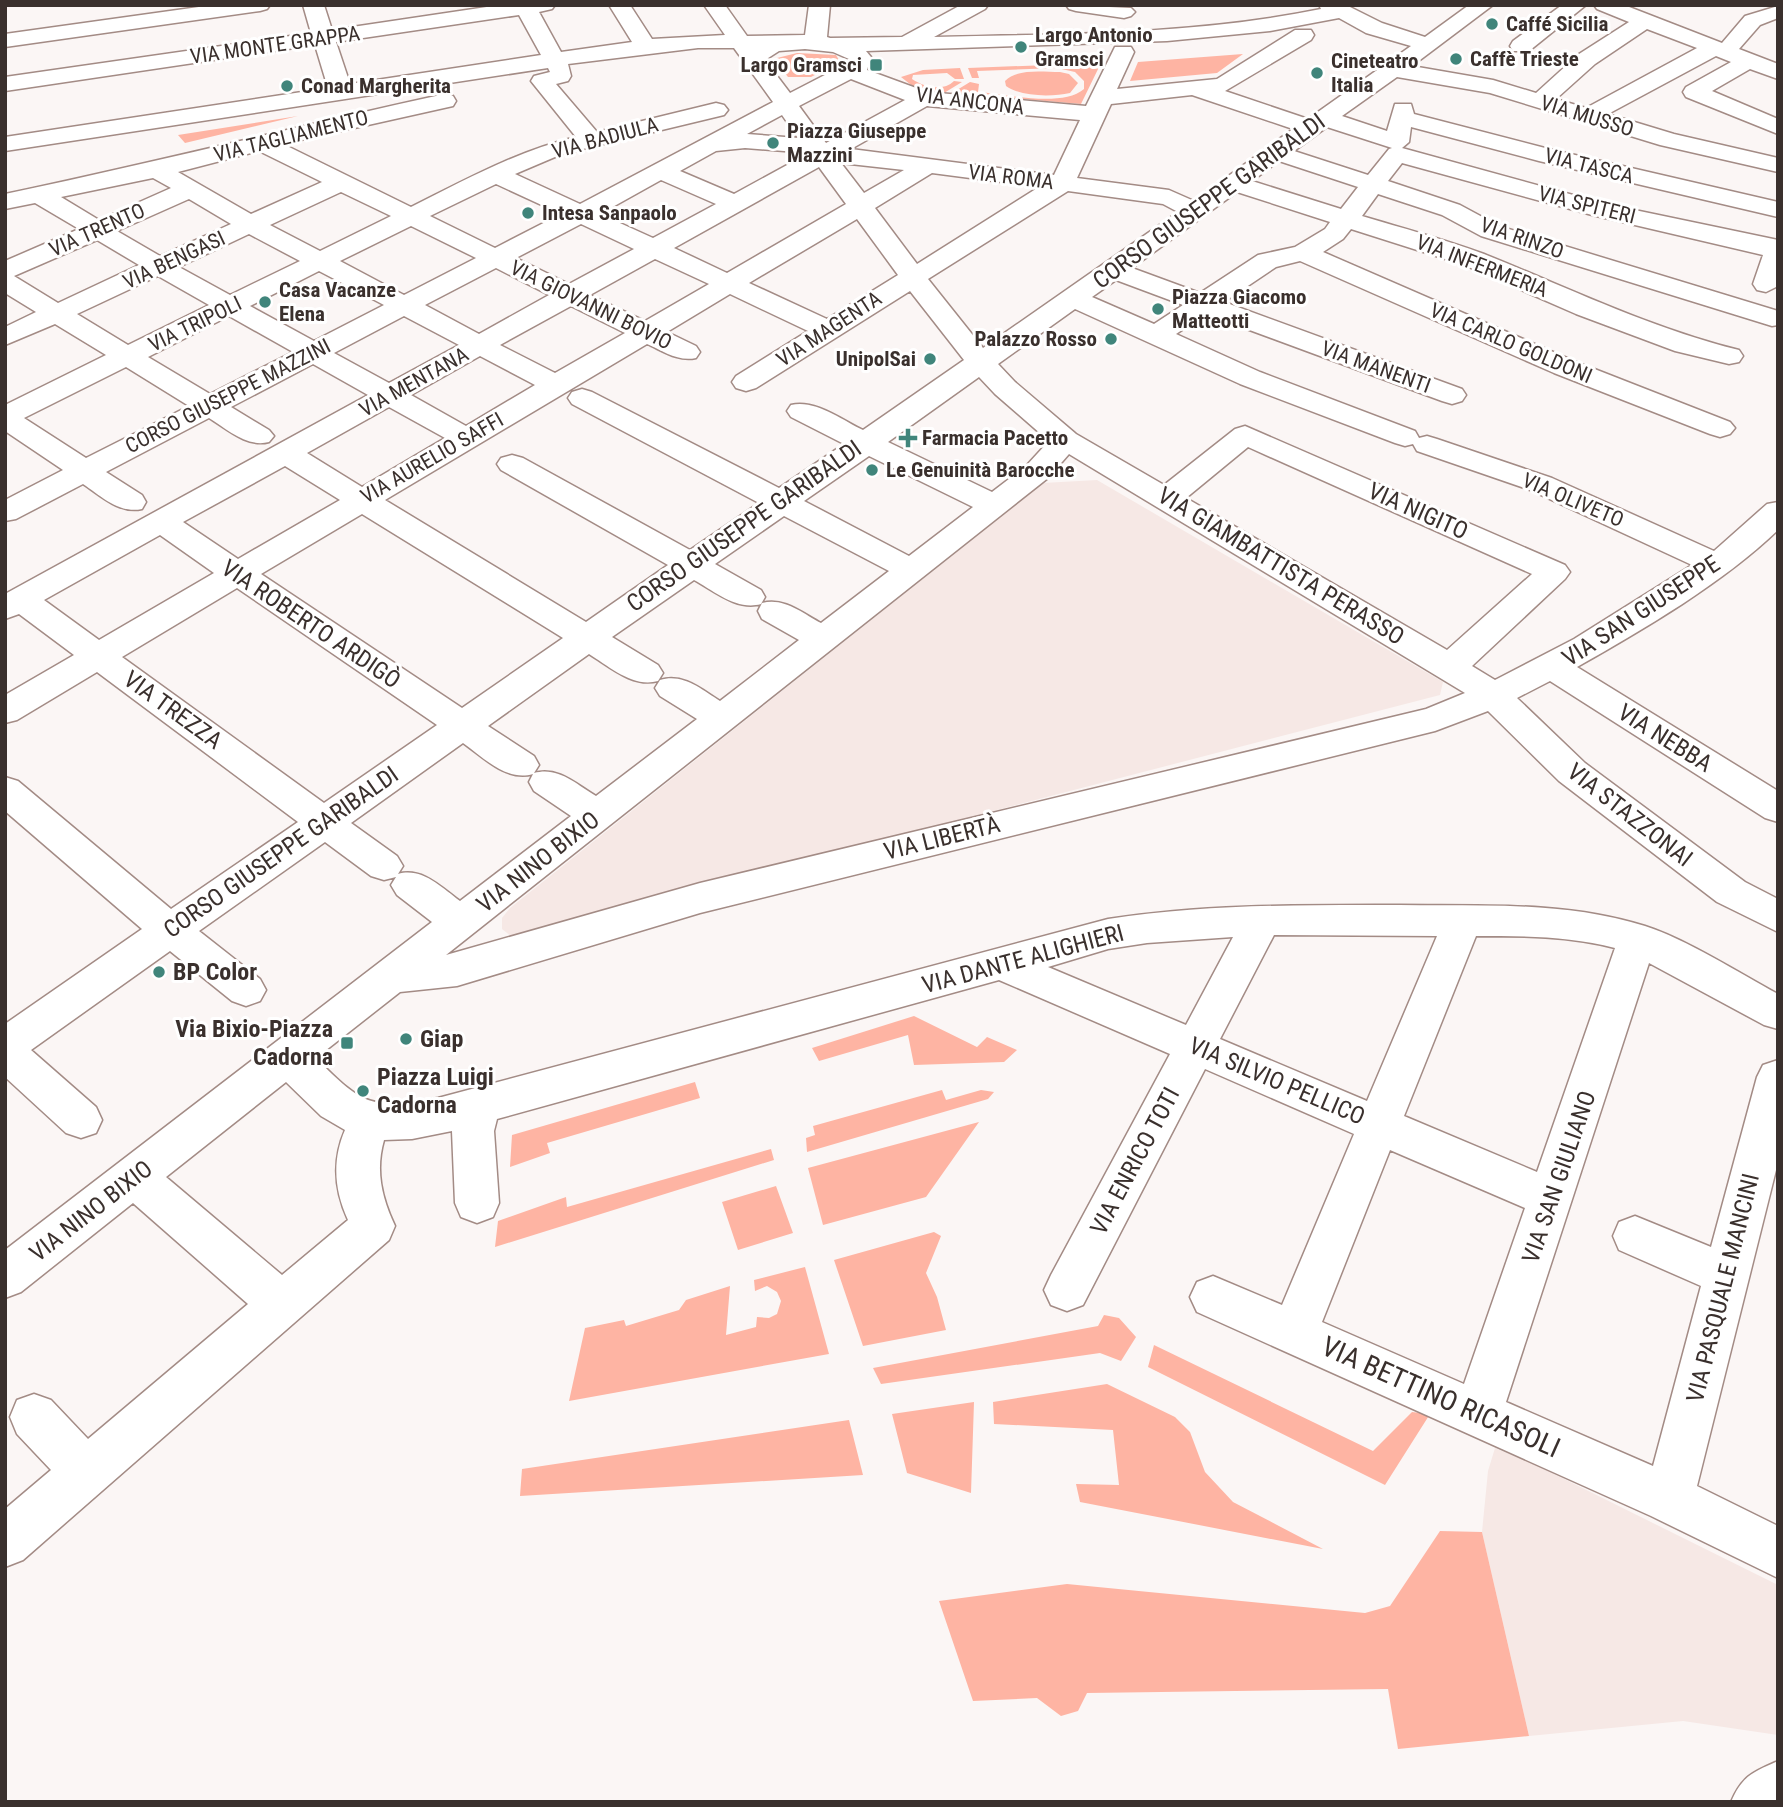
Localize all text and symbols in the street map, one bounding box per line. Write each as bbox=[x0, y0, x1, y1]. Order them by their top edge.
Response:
place label: Caffé Sicilia bbox=[1506, 12, 1608, 36]
marker: Caffé Sicilia bbox=[1484, 16, 1500, 32]
street label: VIA MONTE GRAPPA bbox=[189, 21, 361, 69]
place label: Largo Antonio Gramsci bbox=[1035, 23, 1153, 71]
marker: Largo Antonio Gramsci bbox=[1013, 39, 1029, 55]
place label: Caffè Trieste bbox=[1470, 47, 1579, 71]
place label: Cineteatro Italia bbox=[1331, 49, 1419, 97]
marker: Caffè Trieste bbox=[1448, 51, 1464, 67]
place label: Largo Gramsci bbox=[741, 53, 862, 77]
marker: Largo Gramsci bbox=[868, 57, 884, 73]
marker: Cineteatro Italia bbox=[1309, 65, 1325, 81]
place label: Conad Margherita bbox=[301, 74, 451, 98]
marker: Conad Margherita bbox=[279, 78, 295, 94]
street label: VIA ANCONA bbox=[914, 82, 1026, 120]
street label: VIA MUSSO bbox=[1537, 90, 1637, 142]
street label: VIA TAGLIAMENTO bbox=[211, 105, 371, 167]
street label: CORSO GIUSEPPE GARIBALDI bbox=[1087, 107, 1331, 295]
street label: VIA BADIULA bbox=[549, 112, 661, 164]
place label: Piazza Giuseppe Mazzini bbox=[787, 119, 926, 167]
marker: Piazza Giuseppe Mazzini bbox=[765, 135, 781, 151]
street label: VIA TASCA bbox=[1542, 143, 1636, 189]
street label: VIA ROMA bbox=[967, 160, 1055, 194]
street label: VIA SPITERI bbox=[1536, 181, 1638, 229]
street label: VIA TRENTO bbox=[45, 198, 149, 262]
place label: Intesa Sanpaolo bbox=[542, 201, 677, 225]
marker: Intesa Sanpaolo bbox=[520, 205, 536, 221]
street label: VIA RINZO bbox=[1477, 213, 1567, 263]
street label: VIA BENGASI bbox=[119, 226, 229, 294]
street label: VIA INFERMERIA bbox=[1413, 230, 1551, 302]
street label: VIA GIOVANNI BOVIO bbox=[506, 255, 676, 355]
place label: Casa Vacanze Elena bbox=[279, 278, 396, 326]
place label: Piazza Giacomo Matteotti bbox=[1172, 285, 1306, 333]
street label: VIA MAGENTA bbox=[772, 286, 886, 372]
street label: VIA TRIPOLI bbox=[145, 291, 245, 357]
marker: Casa Vacanze Elena bbox=[257, 294, 273, 310]
street label: VIA CARLO GOLDONI bbox=[1426, 298, 1596, 388]
marker: Piazza Giacomo Matteotti bbox=[1150, 301, 1166, 317]
place label: Palazzo Rosso bbox=[974, 327, 1097, 351]
marker: Palazzo Rosso bbox=[1103, 331, 1119, 347]
street label: CORSO GIUSEPPE MAZZINI bbox=[121, 334, 335, 458]
street label: VIA MANENTI bbox=[1318, 336, 1434, 398]
street label: VIA MENTANA bbox=[355, 342, 473, 422]
place label: UnipolSai bbox=[836, 347, 916, 371]
marker: UnipolSai bbox=[922, 351, 938, 367]
street label: VIA AURELIO SAFFI bbox=[356, 407, 508, 509]
place label: Farmacia Pacetto bbox=[922, 426, 1068, 450]
marker: Farmacia Pacetto bbox=[900, 430, 916, 446]
street label: CORSO GIUSEPPE GARIBALDI bbox=[621, 434, 867, 618]
place label: Le Genuinità Barocche bbox=[886, 458, 1074, 482]
marker: Le Genuinità Barocche bbox=[864, 462, 880, 478]
street label: VIA OLIVETO bbox=[1519, 468, 1627, 532]
street label: VIA NIGITO bbox=[1364, 477, 1472, 545]
street label: VIA GIAMBATTISTA PERASSO bbox=[1153, 481, 1409, 651]
street label: VIA SAN GIUSEPPE bbox=[1557, 550, 1725, 672]
street label: VIA ROBERTO ARDIGÒ bbox=[216, 554, 406, 694]
street label: VIA TREZZA bbox=[118, 665, 228, 755]
street label: VIA NEBBA bbox=[1613, 698, 1717, 778]
street label: VIA STAZZONAI bbox=[1562, 757, 1698, 873]
street label: CORSO GIUSEPPE GARIBALDI bbox=[158, 760, 404, 944]
street label: VIA NINO BIXIO bbox=[471, 806, 605, 918]
street label: VIA LIBERTÀ bbox=[881, 810, 1003, 866]
street label: VIA DANTE ALIGHIERI bbox=[919, 919, 1127, 999]
place label: BP Color bbox=[173, 958, 257, 986]
marker: BP Color bbox=[151, 964, 167, 980]
place label: Via Bixio-Piazza Cadorna bbox=[175, 1015, 333, 1071]
place label: Giap bbox=[420, 1025, 463, 1053]
marker: Giap bbox=[398, 1031, 414, 1047]
street label: VIA SILVIO PELLICO bbox=[1185, 1031, 1369, 1131]
marker: Via Bixio-Piazza Cadorna bbox=[339, 1035, 355, 1051]
place label: Piazza Luigi Cadorna bbox=[377, 1063, 494, 1119]
marker: Piazza Luigi Cadorna bbox=[355, 1083, 371, 1099]
street label: VIA ENRICO TOTI bbox=[1085, 1083, 1185, 1239]
street label: VIA SAN GIULIANO bbox=[1516, 1087, 1602, 1267]
street label: VIA NINO BIXIO bbox=[24, 1155, 158, 1267]
street label: VIA PASQUALE MANCINI bbox=[1681, 1171, 1765, 1405]
street label: VIA BETTINO RICASOLI bbox=[1317, 1330, 1565, 1464]

